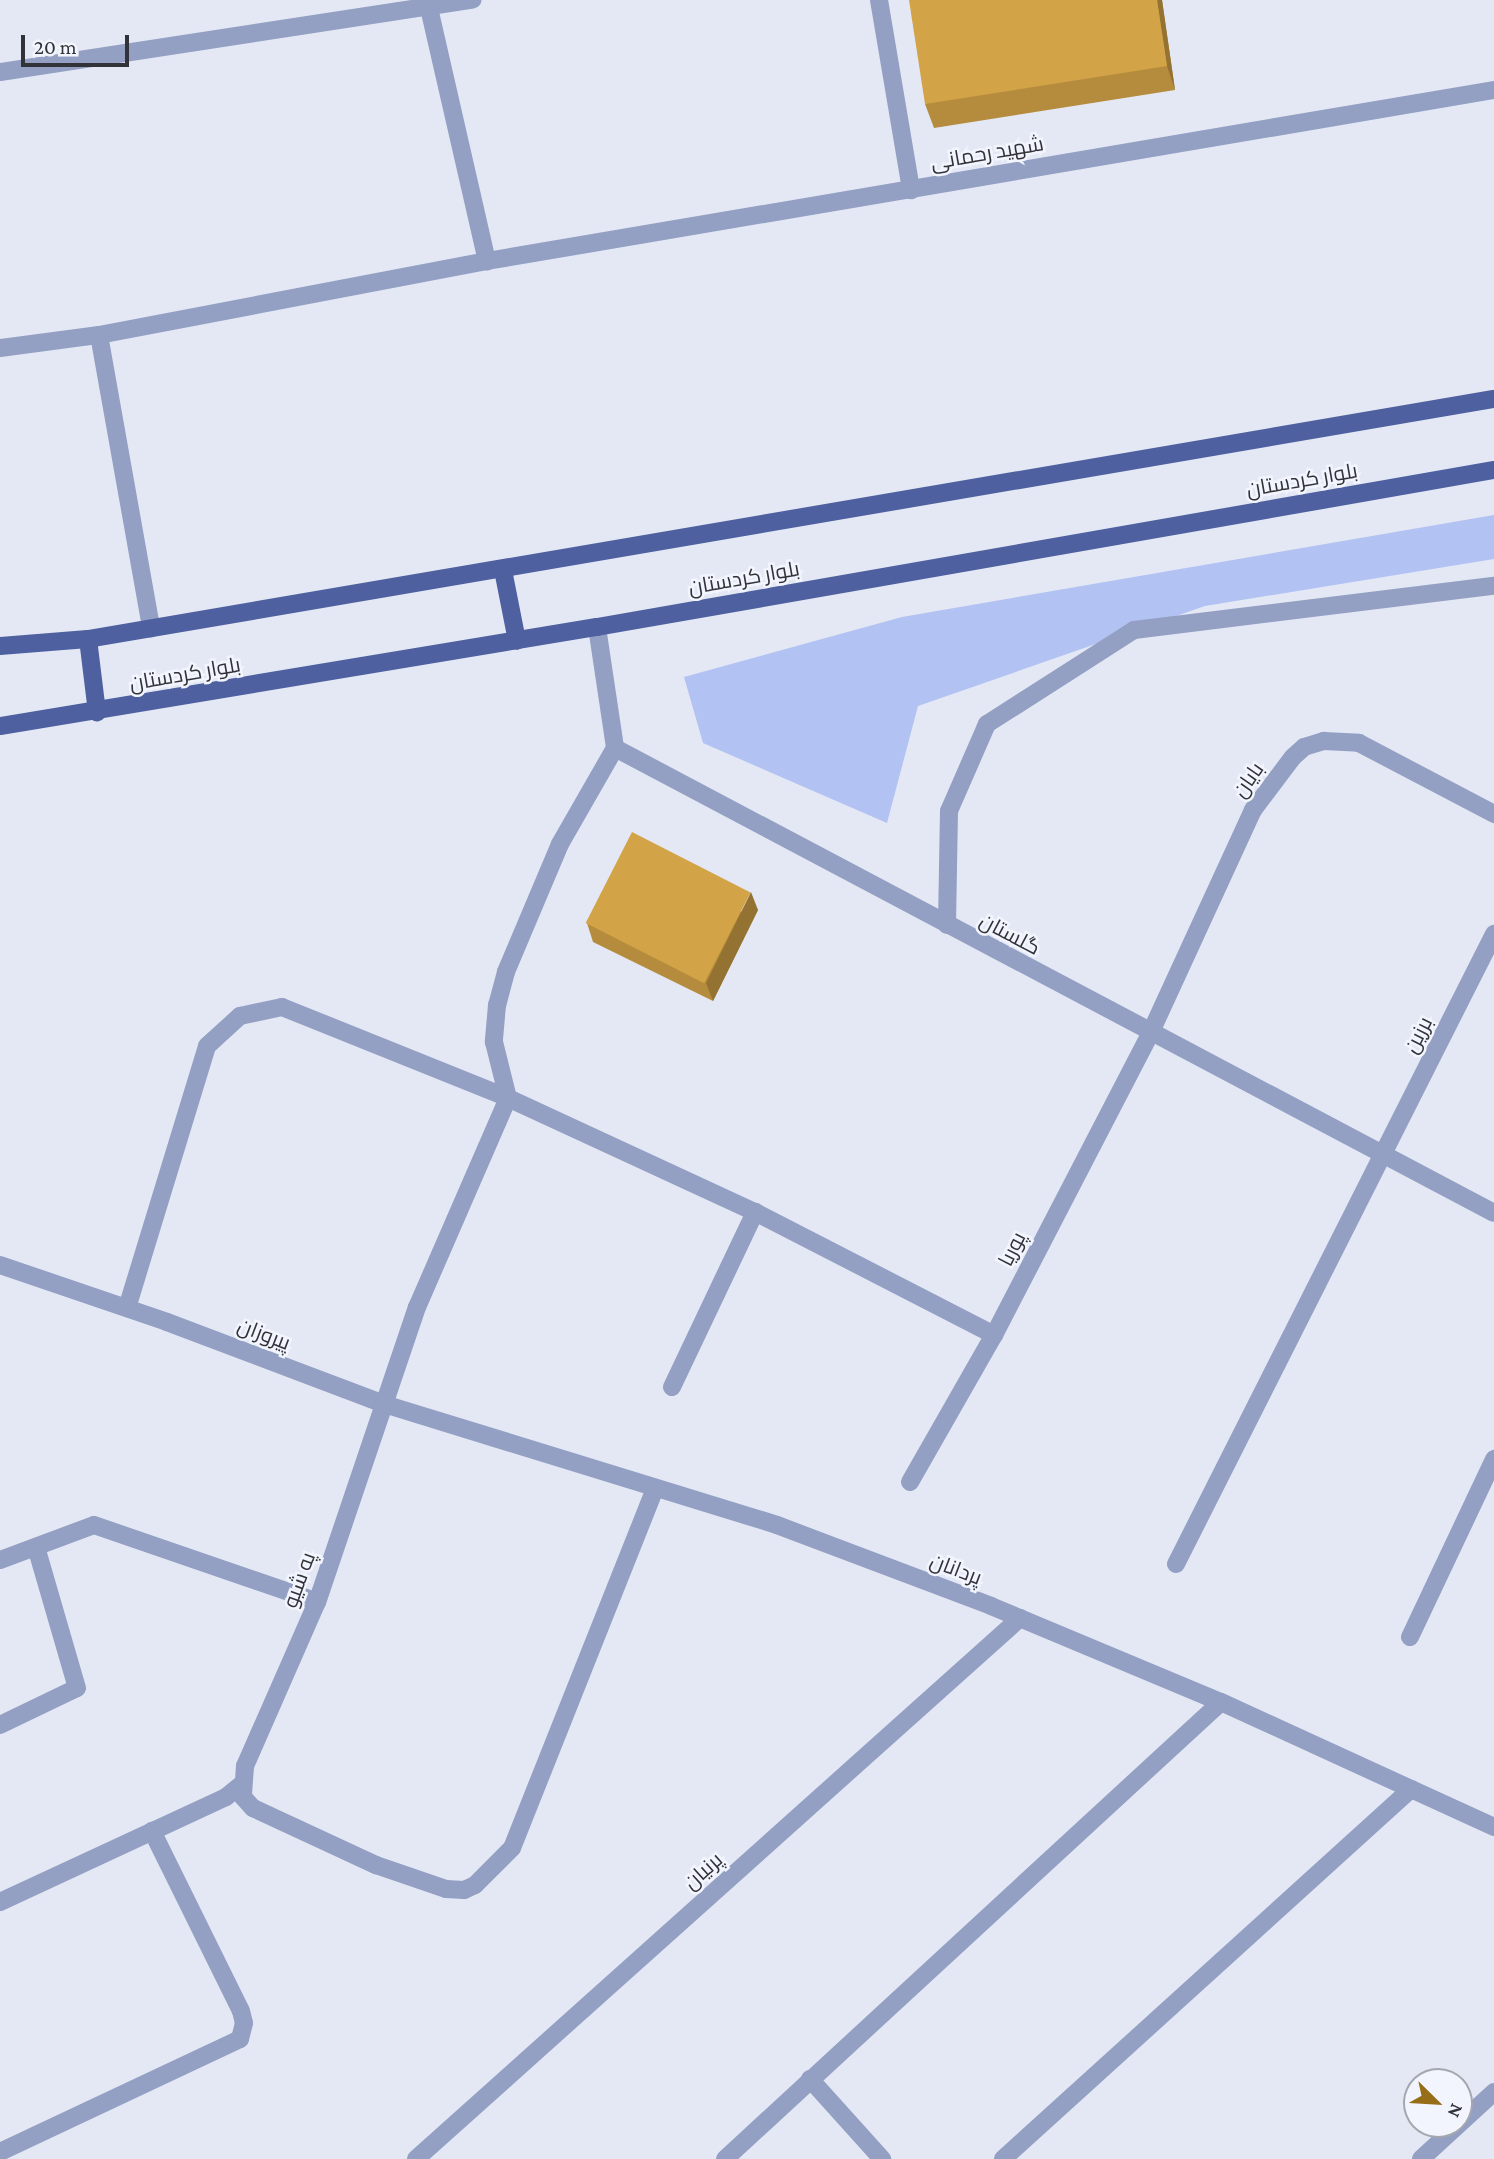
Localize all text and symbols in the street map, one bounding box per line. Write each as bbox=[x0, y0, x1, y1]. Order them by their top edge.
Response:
scale bar bbox=[24, 21, 133, 65]
text: 20 m bbox=[34, 35, 77, 59]
street label: شهید رحمانی bbox=[929, 131, 1045, 175]
street label: بلوار کردستان bbox=[1244, 458, 1360, 502]
street label: بلوار کردستان bbox=[686, 556, 802, 600]
street label: بلوار کردستان bbox=[127, 652, 243, 696]
street label: بایان bbox=[1227, 757, 1269, 803]
street label: گلستان bbox=[975, 908, 1045, 960]
street label: برزین bbox=[1398, 1012, 1438, 1058]
street label: پوریا bbox=[993, 1228, 1031, 1270]
street label: پیروزان bbox=[234, 1312, 294, 1356]
street label: پردانان bbox=[927, 1548, 985, 1590]
street label: په شیو bbox=[277, 1549, 321, 1611]
street label: پرنیان bbox=[678, 1847, 728, 1895]
north arrow bbox=[1403, 2068, 1473, 2138]
text: N bbox=[1444, 2101, 1468, 2121]

